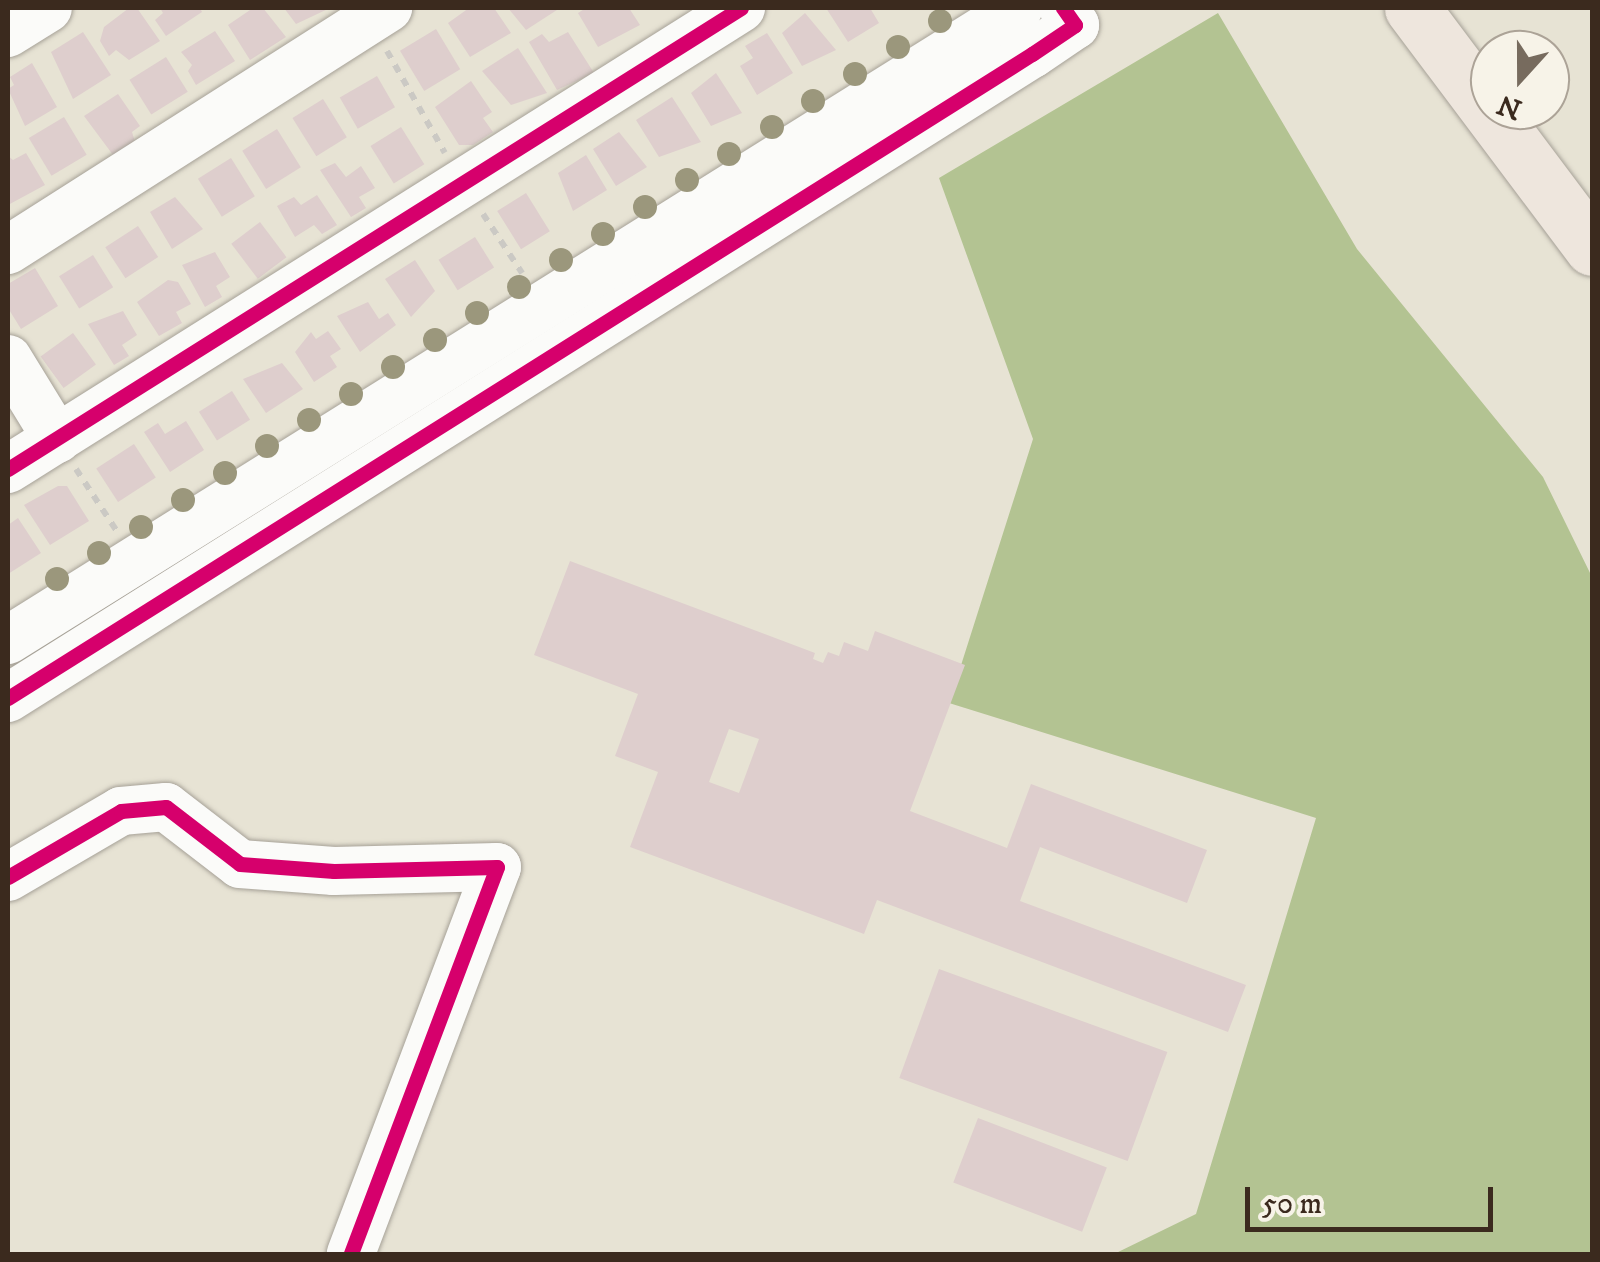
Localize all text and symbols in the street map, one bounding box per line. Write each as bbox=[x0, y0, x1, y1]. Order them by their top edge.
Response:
north arrow bbox=[1470, 30, 1570, 130]
text: N bbox=[1493, 86, 1527, 127]
scale bar bbox=[1250, 1167, 1498, 1229]
text: 50 m bbox=[1262, 1186, 1322, 1223]

